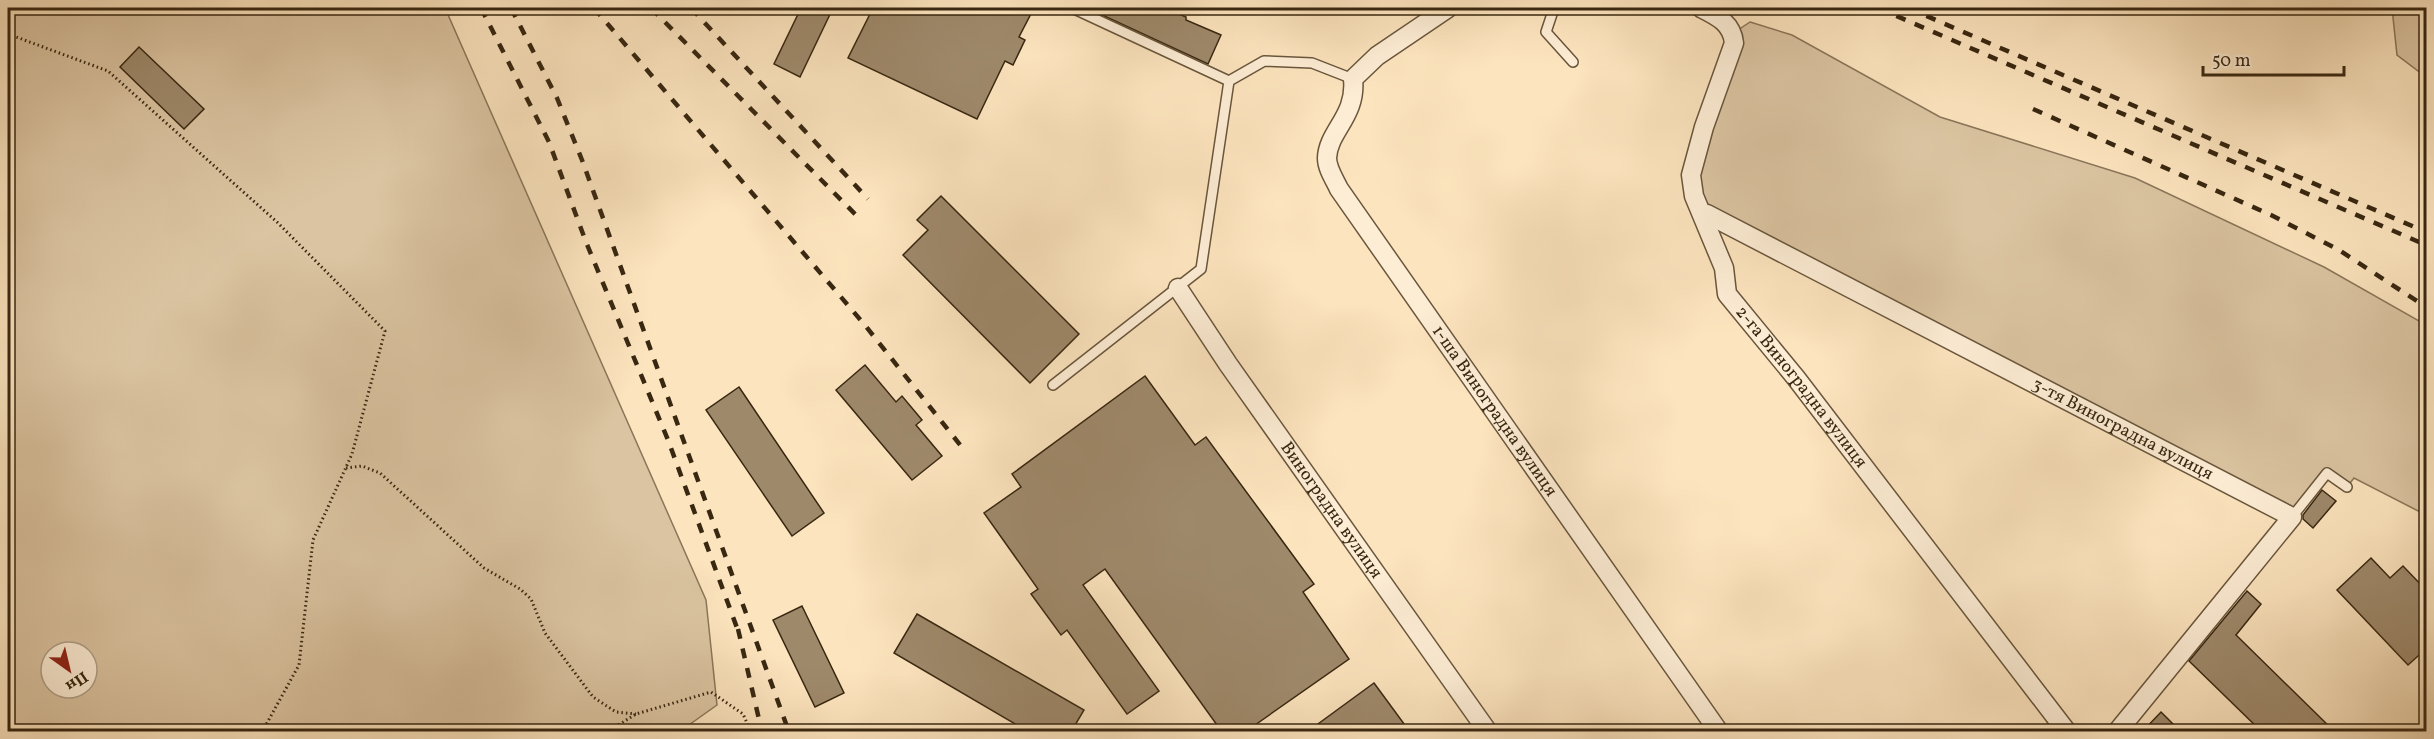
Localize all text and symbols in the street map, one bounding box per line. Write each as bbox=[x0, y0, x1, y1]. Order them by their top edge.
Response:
scale bar bbox=[2203, 39, 2344, 77]
text: 50 m bbox=[2212, 49, 2251, 74]
street label: 2-га Виноградна вулиця bbox=[1729, 301, 1873, 473]
street label: 1-ша Виноградна вулиця bbox=[1426, 320, 1563, 502]
street label: 3-тя Виноградна вулиця bbox=[2028, 372, 2218, 487]
street label: Виноградна вулиця bbox=[1274, 437, 1388, 584]
north arrow bbox=[39, 640, 99, 700]
text: Пн bbox=[61, 665, 92, 696]

